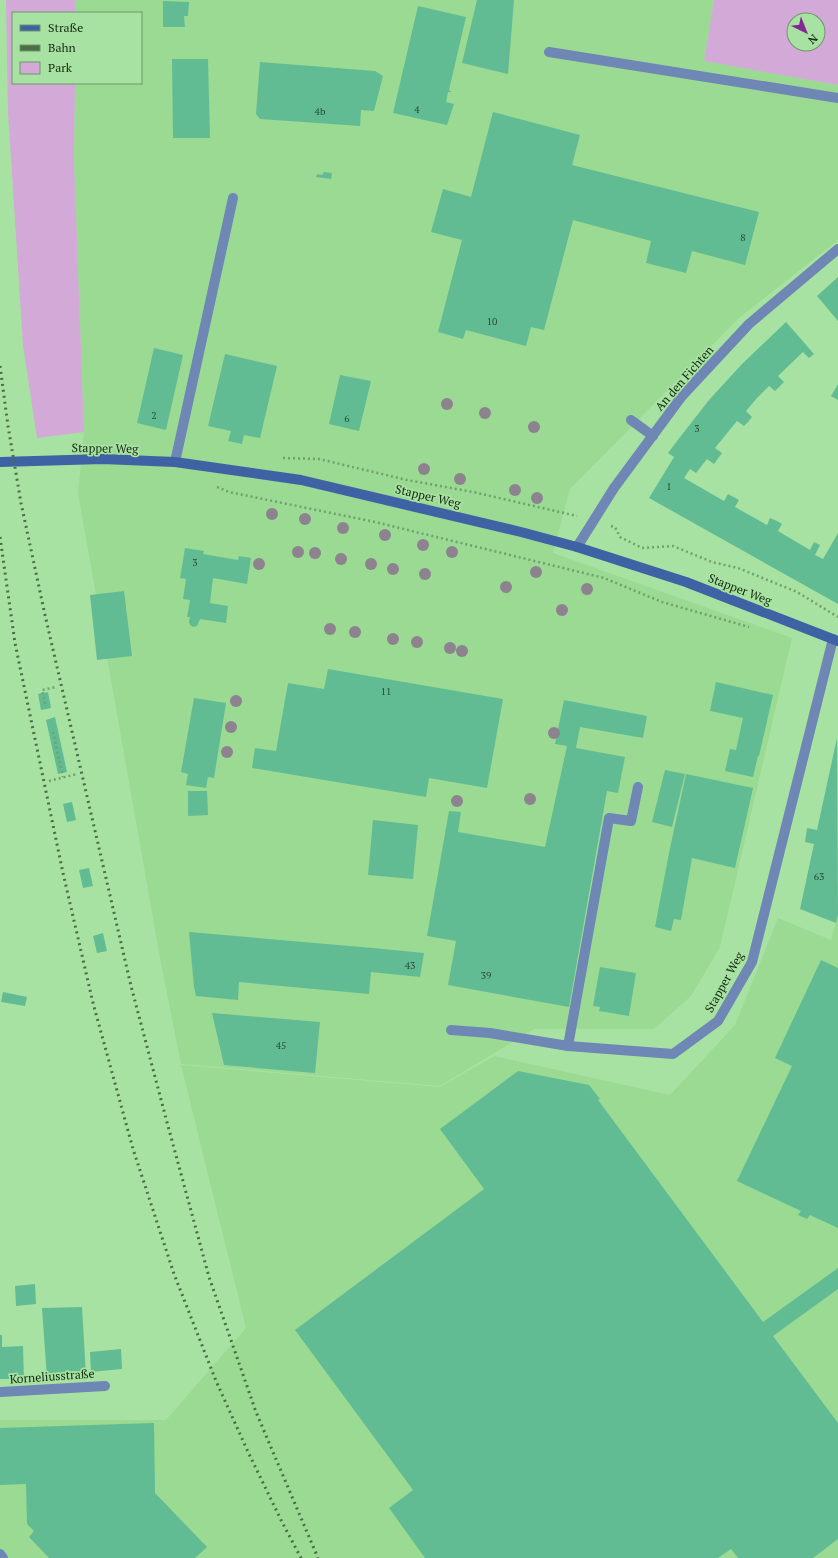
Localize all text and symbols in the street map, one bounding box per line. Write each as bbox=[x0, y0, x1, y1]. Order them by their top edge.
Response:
legend bbox=[12, 12, 142, 84]
north arrow bbox=[786, 12, 826, 52]
text: Straße bbox=[48, 20, 83, 35]
text: N bbox=[805, 31, 821, 48]
text: Bahn bbox=[48, 40, 76, 55]
text: Park bbox=[48, 60, 73, 75]
house number: 4 bbox=[414, 103, 420, 116]
house number: 4b bbox=[315, 105, 326, 118]
house number: 8 bbox=[740, 231, 746, 244]
house number: 10 bbox=[487, 315, 497, 328]
street label: An den Fichten bbox=[652, 342, 716, 414]
house number: 2 bbox=[151, 409, 157, 422]
house number: 6 bbox=[344, 412, 350, 425]
house number: 3 bbox=[694, 422, 700, 435]
street label: Stapper Weg bbox=[71, 440, 139, 456]
house number: 1 bbox=[666, 480, 672, 493]
street label: Stapper Weg bbox=[394, 481, 463, 511]
house number: 3 bbox=[192, 556, 198, 569]
street label: Stapper Weg bbox=[706, 570, 775, 608]
house number: 11 bbox=[381, 685, 391, 698]
house number: 63 bbox=[814, 870, 824, 883]
street label: Stapper Weg bbox=[701, 949, 747, 1015]
house number: 43 bbox=[405, 959, 415, 972]
house number: 39 bbox=[481, 969, 491, 982]
house number: 45 bbox=[276, 1039, 286, 1052]
street label: Korneliusstraße bbox=[9, 1366, 95, 1386]

